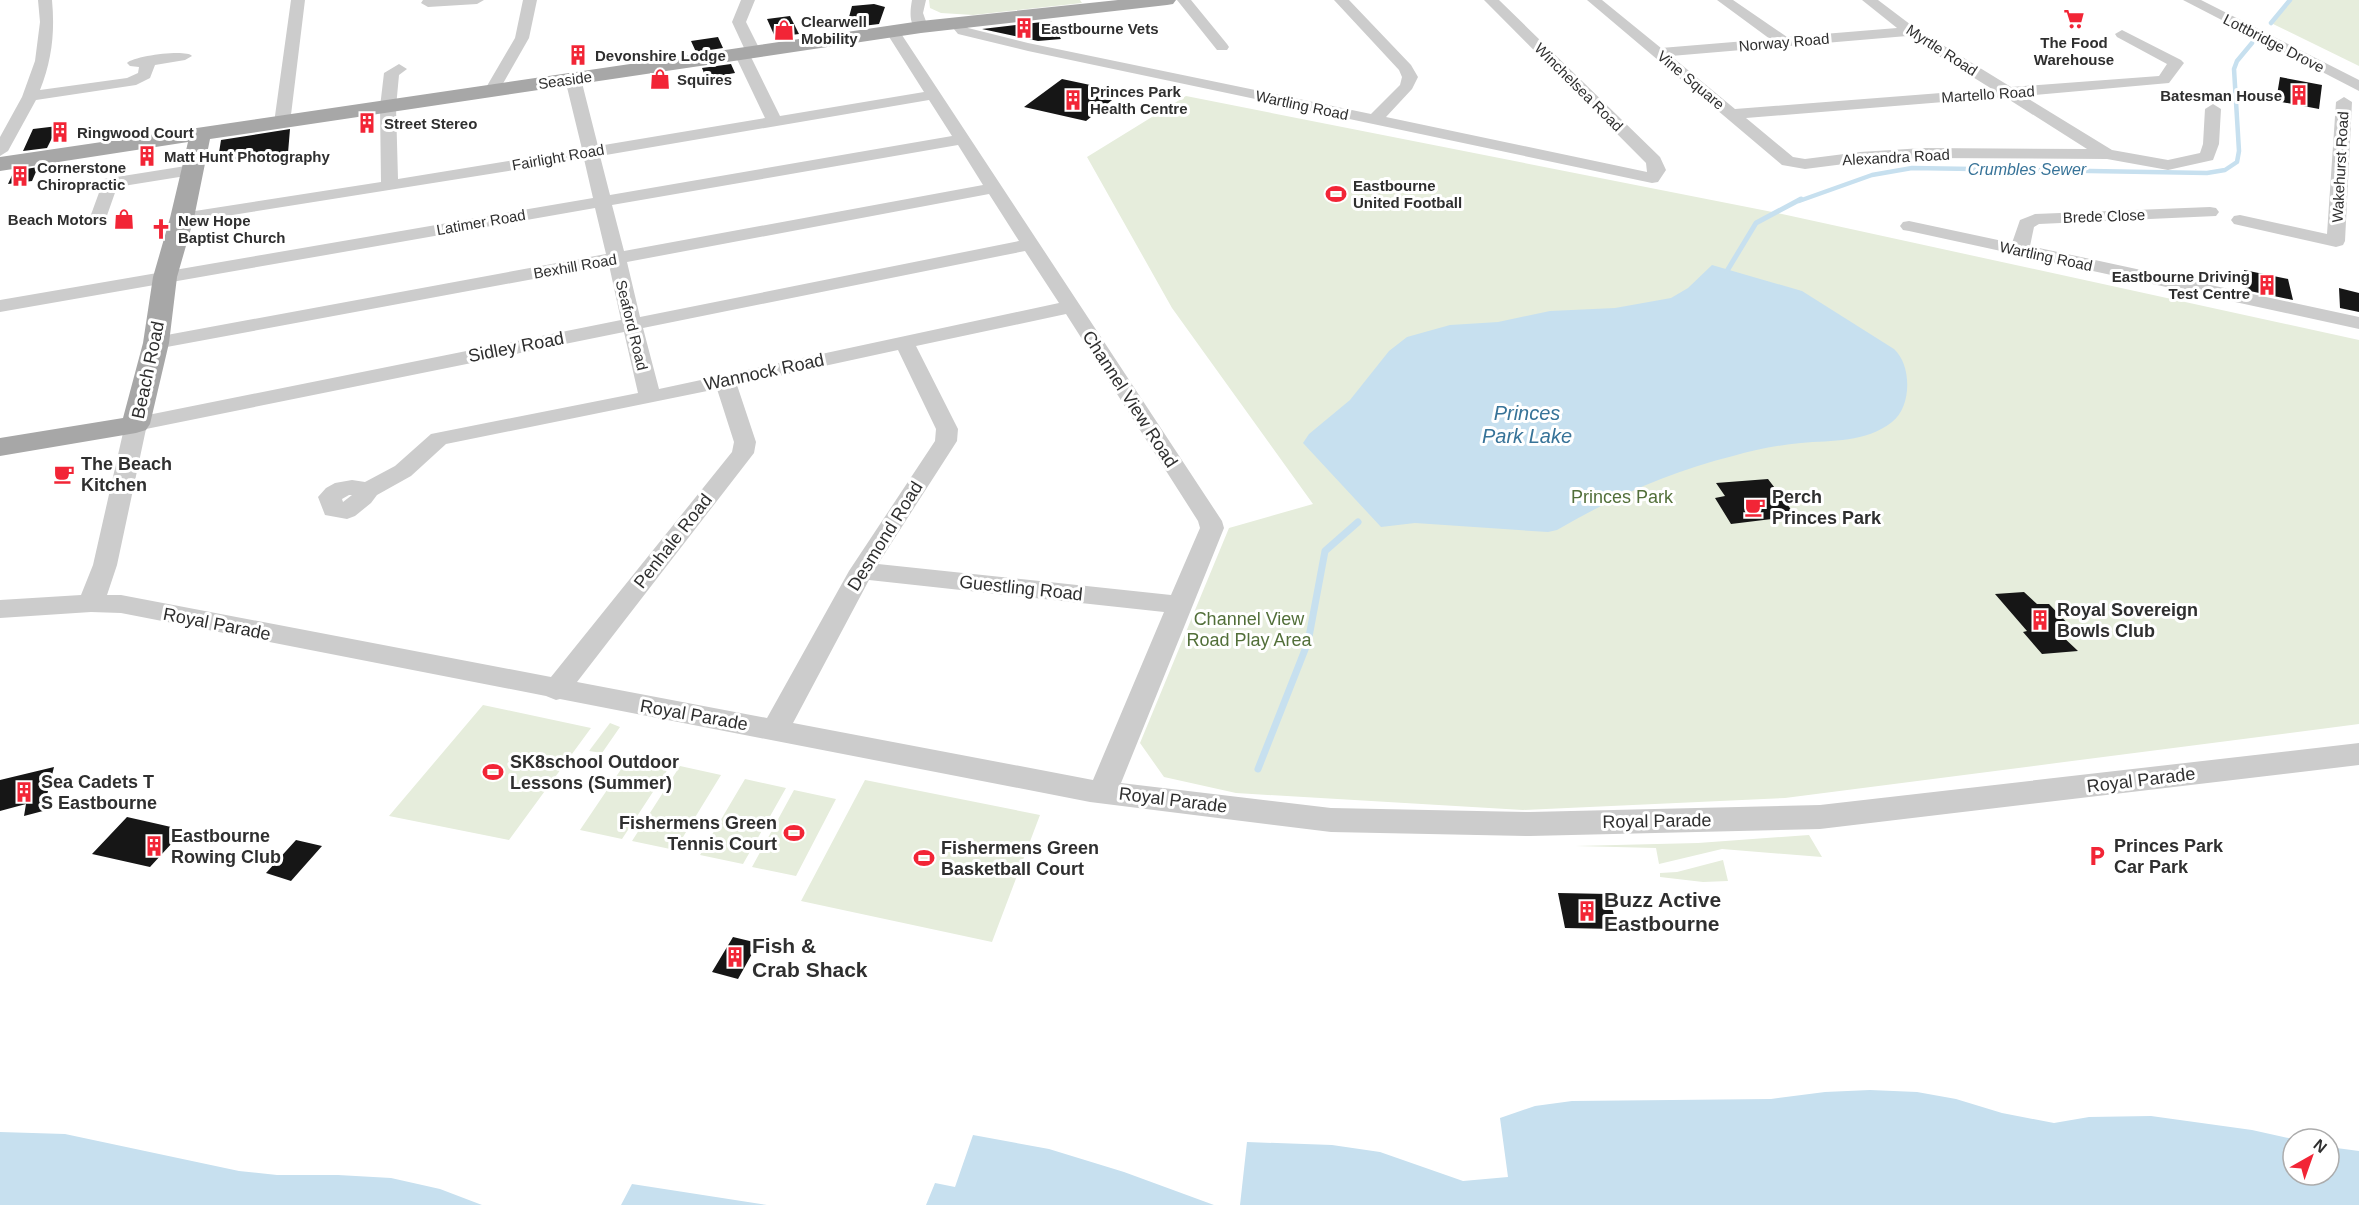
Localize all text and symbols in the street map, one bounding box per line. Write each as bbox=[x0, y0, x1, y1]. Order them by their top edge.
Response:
supermarket icon: The Food Warehouse bbox=[2062, 7, 2086, 31]
street label: Lottbridge Drove bbox=[2221, 10, 2327, 76]
place label: Clearwell Mobility bbox=[801, 13, 867, 47]
building icon: Eastbourne Vets bbox=[1012, 16, 1036, 40]
shop icon: Clearwell Mobility bbox=[772, 18, 796, 42]
place label: Eastbourne Vets bbox=[1041, 20, 1159, 37]
street label: Myrtle Road bbox=[1903, 21, 1981, 79]
street label: Norway Road bbox=[1738, 30, 1830, 54]
place label: The Food Warehouse bbox=[2034, 34, 2114, 68]
street label: Winchelsea Road bbox=[1531, 39, 1627, 135]
building icon: Devonshire Lodge bbox=[566, 43, 590, 67]
place label: Devonshire Lodge bbox=[595, 47, 726, 64]
street label: Vine Square bbox=[1654, 47, 1728, 113]
shop icon: Squires bbox=[648, 67, 672, 91]
street label: Seaside bbox=[537, 68, 593, 92]
place label: Squires bbox=[677, 71, 732, 88]
street label: Martello Road bbox=[1941, 82, 2035, 106]
place label: Princes Park Health Centre bbox=[1090, 83, 1188, 117]
building icon: Batesman House bbox=[2287, 83, 2311, 107]
street label: Wartling Road bbox=[1254, 87, 1350, 123]
place label: Batesman House bbox=[2160, 87, 2282, 104]
building icon: Princes Park Health Centre bbox=[1061, 88, 1085, 112]
building icon: Street Stereo bbox=[355, 111, 379, 135]
street label: Wakehurst Road bbox=[2329, 111, 2351, 223]
place label: Street Stereo bbox=[384, 115, 477, 132]
building icon: Ringwood Court bbox=[48, 120, 72, 144]
place label: Ringwood Court bbox=[77, 124, 194, 141]
street label: Fairlight Road bbox=[511, 141, 605, 173]
building icon: Matt Hunt Photography bbox=[135, 144, 159, 168]
street label: Alexandra Road bbox=[1842, 146, 1950, 168]
place label: Matt Hunt Photography bbox=[164, 148, 330, 165]
place label: Cornerstone Chiropractic bbox=[37, 159, 126, 193]
water label: Crumbles Sewer bbox=[1968, 161, 2087, 178]
building icon: Cornerstone Chiropractic bbox=[8, 164, 32, 188]
place label: Eastbourne United Football bbox=[1353, 177, 1462, 211]
sports icon: Eastbourne United Football bbox=[1324, 182, 1348, 206]
street label: Latimer Road bbox=[435, 206, 527, 238]
street label: Brede Close bbox=[2062, 206, 2146, 226]
shop icon: Beach Motors bbox=[112, 207, 136, 231]
place label: Beach Motors bbox=[8, 211, 107, 228]
place label: New Hope Baptist Church bbox=[178, 212, 286, 246]
church icon: New Hope Baptist Church bbox=[149, 217, 173, 241]
street label: Wartling Road bbox=[1998, 238, 2094, 274]
street label: Bexhill Road bbox=[532, 250, 618, 282]
place label: Eastbourne Driving Test Centre bbox=[2112, 268, 2250, 302]
building icon: Eastbourne Driving Test Centre bbox=[2255, 273, 2279, 297]
street label: Seaford Road bbox=[613, 278, 651, 372]
street label: Beach Road bbox=[128, 319, 168, 421]
street label: Channel View Road bbox=[1078, 327, 1182, 471]
street label: Sidley Road bbox=[466, 328, 566, 366]
street label: Wannock Road bbox=[702, 349, 826, 395]
water label: Princes Park Lake bbox=[1482, 402, 1572, 447]
place label: The Beach Kitchen bbox=[81, 454, 172, 495]
cafe icon: The Beach Kitchen bbox=[52, 462, 76, 486]
street label: Desmond Road bbox=[843, 478, 927, 594]
park label: Princes Park bbox=[1571, 487, 1674, 507]
place label: Perch Princes Park bbox=[1772, 487, 1882, 528]
street label: Penhale Road bbox=[630, 490, 716, 592]
cafe icon: Perch Princes Park bbox=[1743, 495, 1767, 519]
street label: Guestling Road bbox=[958, 572, 1084, 604]
place label: Royal Sovereign Bowls Club bbox=[2057, 600, 2198, 641]
street label: Royal Parade bbox=[162, 604, 272, 644]
building icon: Royal Sovereign Bowls Club bbox=[2028, 608, 2052, 632]
park label: Channel View Road Play Area bbox=[1186, 609, 1313, 650]
street label: Royal Parade bbox=[639, 696, 749, 734]
place label: SK8school Outdoor Lessons (Summer) bbox=[510, 752, 679, 793]
sports icon: SK8school Outdoor Lessons (Summer) bbox=[481, 760, 505, 784]
street label: Royal Parade bbox=[2086, 763, 2196, 797]
place label: Sea Cadets T S Eastbourne bbox=[41, 772, 157, 813]
building icon: Sea Cadets T S Eastbourne bbox=[12, 780, 36, 804]
street label: Royal Parade bbox=[1118, 783, 1228, 817]
street label: Royal Parade bbox=[1602, 810, 1712, 832]
place label: Fishermens Green Tennis Court bbox=[619, 813, 777, 854]
sports icon: Fishermens Green Tennis Court bbox=[782, 821, 806, 845]
place label: Eastbourne Rowing Club bbox=[171, 826, 281, 867]
building icon: Eastbourne Rowing Club bbox=[142, 834, 166, 858]
place label: Princes Park Car Park bbox=[2114, 836, 2224, 877]
place label: Fishermens Green Basketball Court bbox=[941, 838, 1099, 879]
parking icon: Princes Park Car Park bbox=[2085, 844, 2109, 868]
sports icon: Fishermens Green Basketball Court bbox=[912, 846, 936, 870]
place label: Buzz Active Eastbourne bbox=[1604, 888, 1721, 935]
building icon: Buzz Active Eastbourne bbox=[1575, 899, 1599, 923]
place label: Fish & Crab Shack bbox=[752, 934, 868, 981]
building icon: Fish & Crab Shack bbox=[723, 945, 747, 969]
north arrow bbox=[2281, 1127, 2341, 1187]
text: N bbox=[2310, 1136, 2330, 1156]

